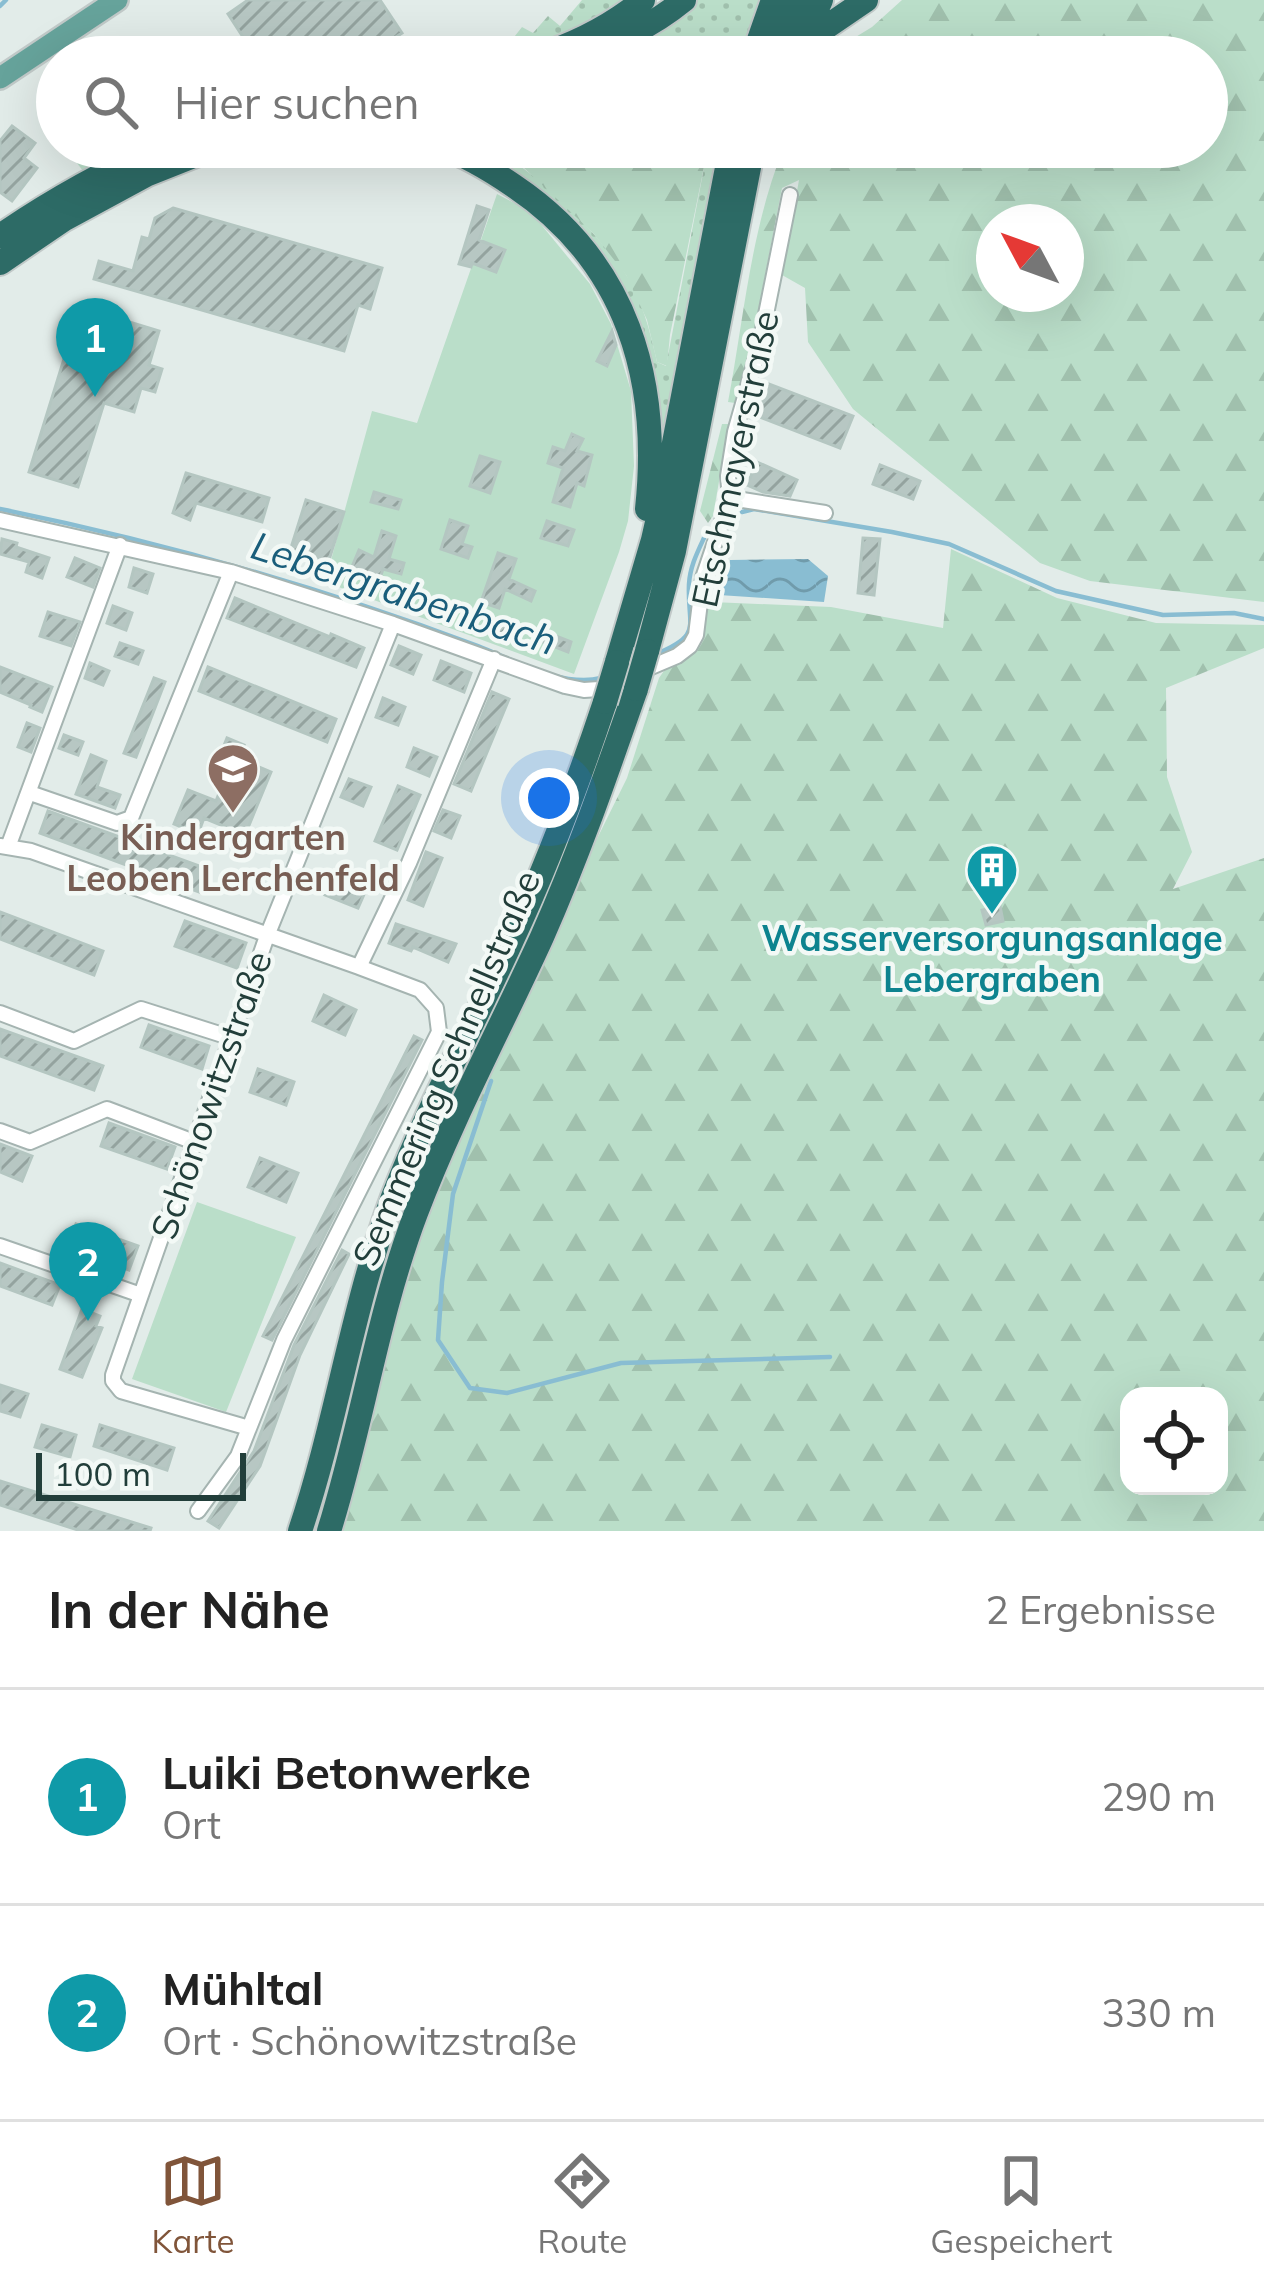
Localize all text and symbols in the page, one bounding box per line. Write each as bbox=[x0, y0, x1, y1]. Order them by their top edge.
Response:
search box bbox=[36, 36, 1228, 168]
icon: search bbox=[78, 69, 144, 135]
text: Hier suchen bbox=[174, 74, 420, 130]
north arrow bbox=[976, 204, 1084, 312]
pin: 1 bbox=[56, 298, 134, 397]
street label: Etschmayerstraße bbox=[681, 307, 788, 611]
water label: Lebergrabenbach bbox=[245, 520, 563, 665]
school or university icon: Kindergarten Leoben Lerchenfeld bbox=[205, 741, 261, 815]
your location bbox=[519, 768, 579, 828]
place label: Kindergarten Leoben Lerchenfeld bbox=[66, 814, 400, 900]
building icon: Wasserversorgungsanlage Lebergraben bbox=[964, 842, 1020, 916]
street label: Semmering Schnellstraße bbox=[342, 863, 549, 1272]
place label: Wasserversorgungsanlage Lebergraben bbox=[761, 915, 1223, 1001]
street label: Schönowitzstraße bbox=[140, 945, 281, 1245]
pin: 2 bbox=[49, 1222, 127, 1321]
map controls bbox=[1120, 1387, 1228, 1495]
button: locate bbox=[1120, 1387, 1228, 1495]
scale bar bbox=[36, 1447, 246, 1500]
text: 100 m bbox=[54, 1453, 151, 1494]
text: In der Nähe bbox=[48, 1577, 330, 1641]
text: 2 Ergebnisse bbox=[985, 1585, 1216, 1634]
text: Luiki Betonwerke bbox=[162, 1744, 531, 1800]
text: 1 bbox=[75, 1772, 99, 1821]
text: 290 m bbox=[1101, 1772, 1216, 1821]
text: Ort bbox=[162, 1800, 221, 1849]
text: Mühltal bbox=[162, 1960, 324, 2016]
text: 2 bbox=[75, 1988, 99, 2037]
text: 330 m bbox=[1101, 1988, 1216, 2037]
text: Ort · Schönowitzstraße bbox=[162, 2016, 577, 2065]
tab: Karte bbox=[152, 2148, 234, 2261]
tab: Route bbox=[538, 2148, 627, 2261]
tab: Gespeichert bbox=[930, 2148, 1112, 2261]

